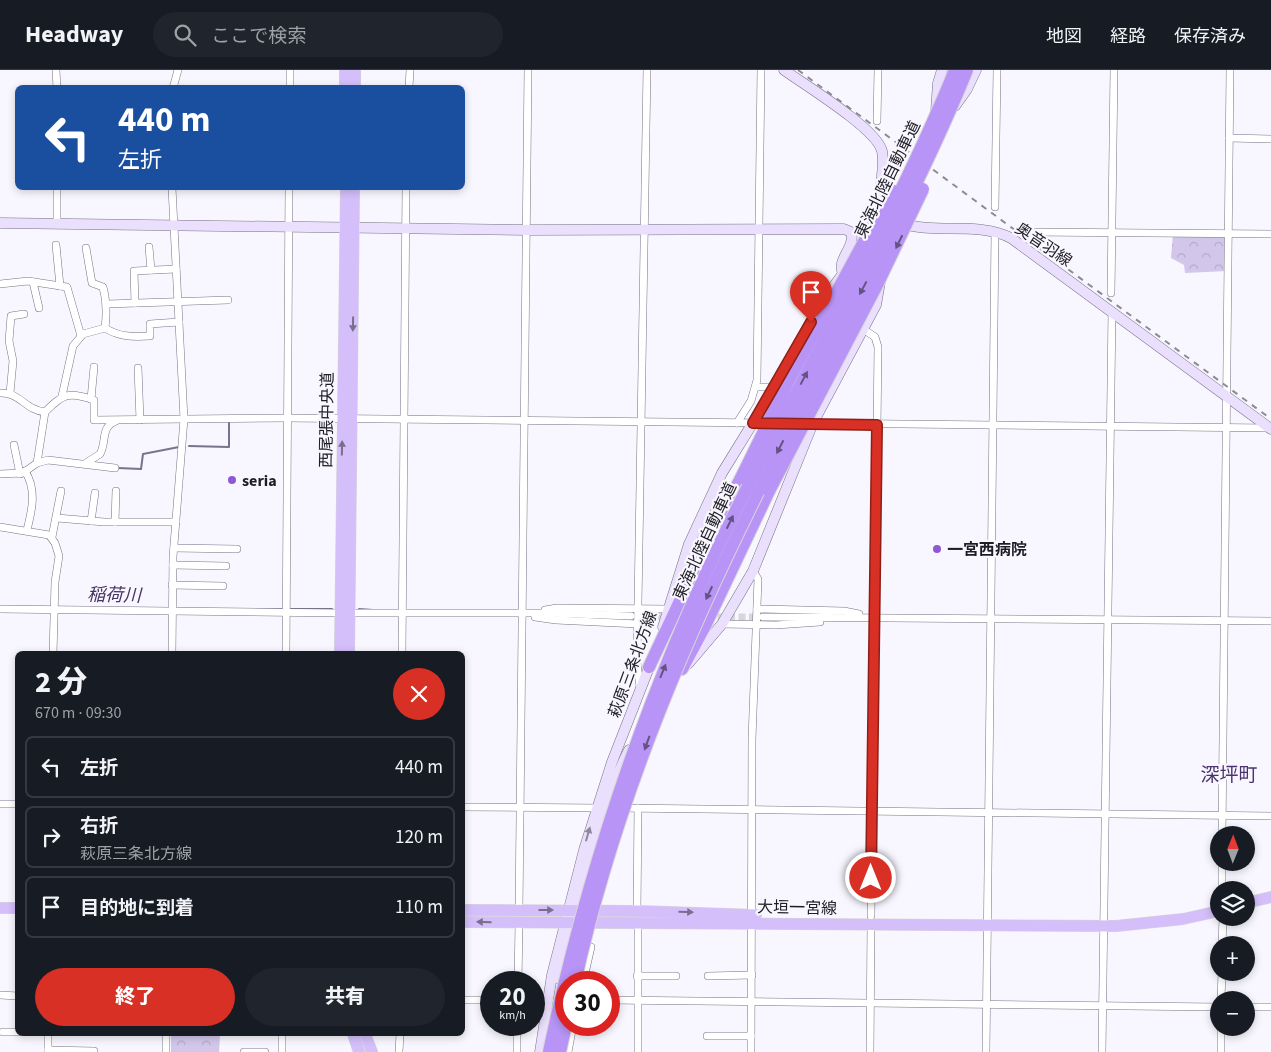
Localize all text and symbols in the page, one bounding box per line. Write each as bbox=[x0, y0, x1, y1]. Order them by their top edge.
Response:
search box bbox=[153, 12, 503, 57]
text: Headway bbox=[25, 17, 123, 52]
icon: search bbox=[171, 21, 199, 49]
text: ここで検索 bbox=[211, 23, 306, 50]
text: 地図 bbox=[1046, 24, 1082, 49]
text: 経路 bbox=[1110, 24, 1146, 49]
text: 保存済み bbox=[1174, 24, 1246, 49]
text: 440 m bbox=[118, 95, 210, 145]
icon: left bbox=[35, 105, 100, 170]
street label: 東海北陸自動車道 bbox=[850, 117, 926, 242]
text: 左折 bbox=[118, 144, 162, 176]
street label: 奥音羽線 bbox=[1011, 218, 1076, 272]
one-way arrow bbox=[895, 235, 903, 249]
pin bbox=[790, 271, 832, 322]
icon: arrive bbox=[797, 278, 825, 306]
one-way arrow bbox=[859, 281, 867, 295]
one-way arrow bbox=[349, 316, 357, 332]
one-way arrow bbox=[800, 370, 808, 385]
street label: 西尾張中央道 bbox=[315, 372, 339, 468]
one-way arrow bbox=[338, 439, 346, 455]
one-way arrow bbox=[776, 440, 784, 455]
place label: seria bbox=[242, 470, 277, 492]
marker: seria bbox=[226, 474, 238, 486]
street label: 東海北陸自動車道 bbox=[668, 479, 742, 604]
one-way arrow bbox=[726, 515, 734, 529]
place label: 一宮西病院 bbox=[947, 539, 1027, 561]
marker: 一宮西病院 bbox=[931, 543, 943, 555]
water label: 稲荷川 bbox=[87, 583, 143, 609]
one-way arrow bbox=[704, 586, 712, 600]
street label: 萩原三条北方線 bbox=[603, 608, 662, 721]
text: 2 分 bbox=[35, 661, 87, 704]
one-way arrow bbox=[660, 663, 668, 678]
button: close bbox=[393, 668, 445, 720]
text: 670 m · 09:30 bbox=[35, 702, 122, 724]
one-way arrow bbox=[643, 736, 650, 751]
icon: left bbox=[37, 753, 65, 781]
text: 440 m bbox=[395, 754, 443, 781]
text: 左折 bbox=[80, 755, 118, 782]
district label: 深坪町 bbox=[1200, 762, 1258, 789]
text: 右折 bbox=[80, 813, 118, 840]
icon: right bbox=[37, 823, 65, 851]
text: 120 m bbox=[395, 824, 443, 851]
one-way arrow bbox=[585, 826, 593, 841]
north arrow bbox=[1210, 826, 1255, 871]
map controls bbox=[1210, 826, 1255, 1036]
text: 萩原三条北方線 bbox=[80, 843, 192, 865]
position arrow bbox=[844, 851, 896, 903]
button: layers bbox=[1210, 881, 1255, 926]
icon: arrive bbox=[37, 893, 65, 921]
text: 110 m bbox=[395, 894, 443, 921]
text: 目的地に到着 bbox=[80, 895, 194, 922]
street label: 大垣一宮線 bbox=[757, 896, 837, 920]
one-way arrow bbox=[538, 906, 554, 914]
one-way arrow bbox=[678, 909, 694, 917]
one-way arrow bbox=[476, 918, 492, 926]
button: + bbox=[1210, 936, 1255, 981]
button: 終了 bbox=[35, 968, 235, 1026]
button: 共有 bbox=[245, 968, 445, 1026]
speed limit sign: 30 bbox=[555, 971, 620, 1036]
text: 20 bbox=[499, 979, 526, 1015]
button: − bbox=[1210, 991, 1255, 1036]
text: km/h bbox=[499, 1007, 526, 1024]

